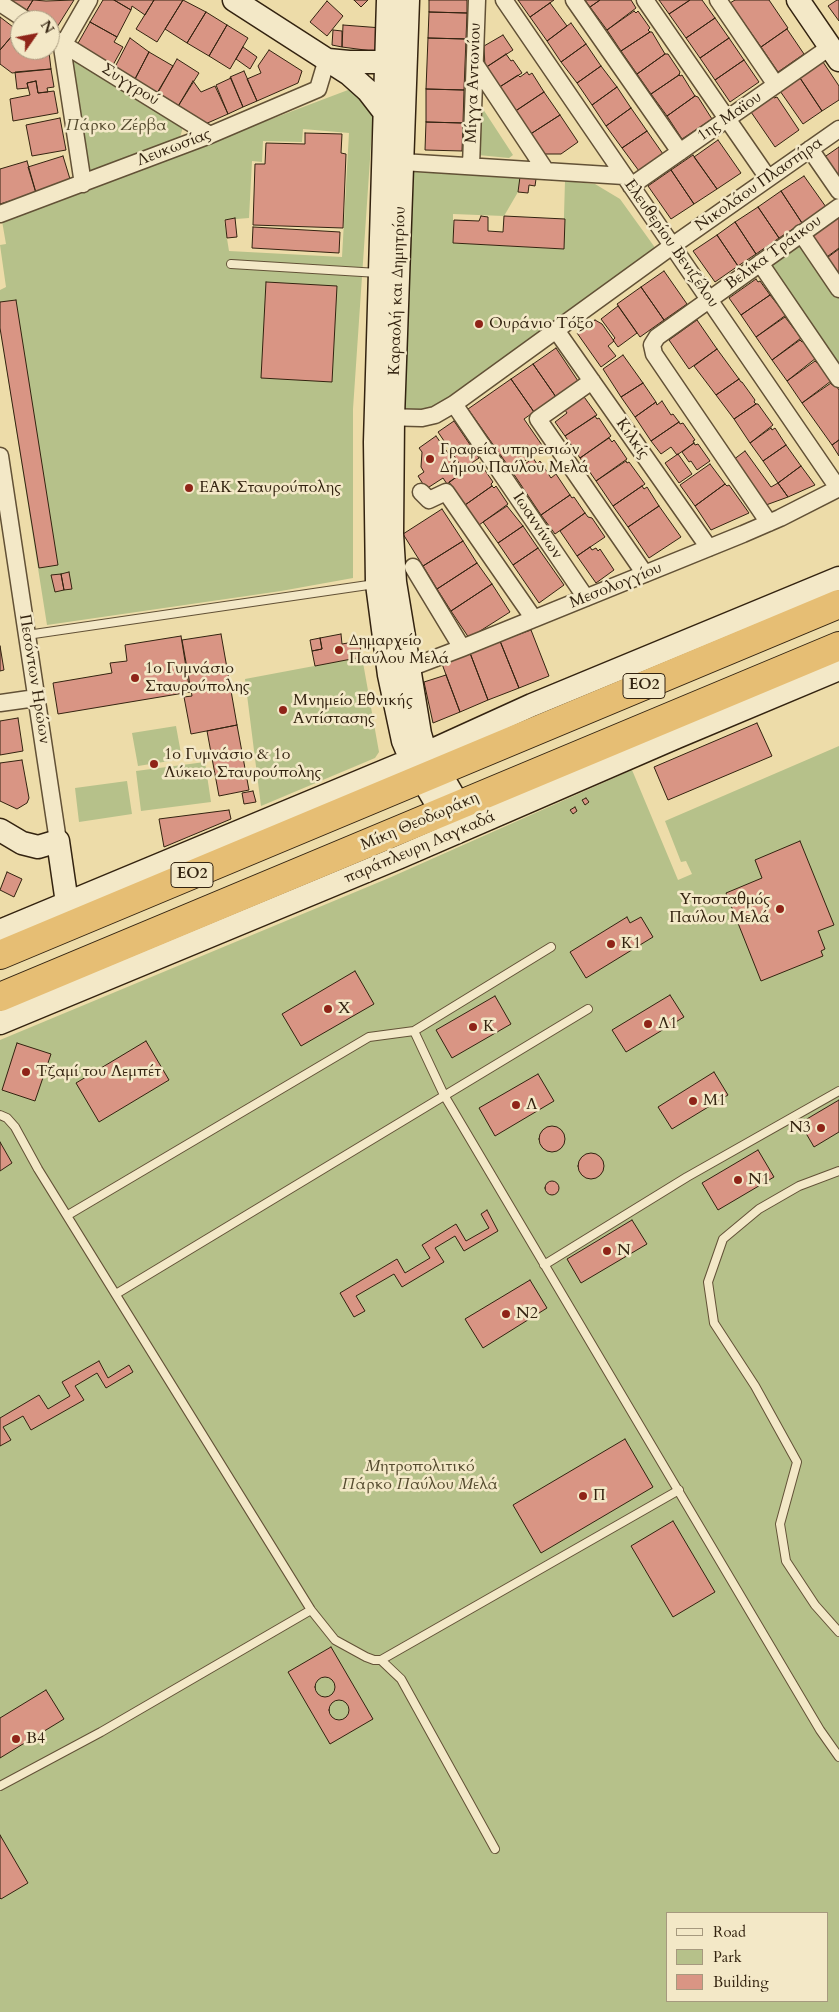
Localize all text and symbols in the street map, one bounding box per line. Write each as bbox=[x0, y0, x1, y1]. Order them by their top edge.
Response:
north arrow bbox=[10, 10, 60, 60]
text: N bbox=[36, 17, 58, 37]
street label: Μίγγα Αντωνίου bbox=[462, 22, 486, 144]
street label: Συγγρού bbox=[98, 60, 162, 110]
street label: 1ης Μαϊου bbox=[694, 88, 766, 146]
park label: Πάρκο Ζέρβα bbox=[66, 116, 166, 136]
street label: Λευκωσίας bbox=[134, 125, 214, 171]
street label: Νικολάου Πλαστήρα bbox=[692, 134, 826, 236]
street label: Ελευθερίου Βενιζέλου bbox=[620, 176, 722, 312]
street label: Καραολή και Δημητρίου bbox=[385, 206, 411, 376]
street label: Βελίκα Τράικου bbox=[722, 212, 826, 294]
place label: Ουράνιο Τόξο bbox=[489, 314, 593, 334]
marker: Ουράνιο Τόξο bbox=[473, 318, 485, 330]
street label: Κιλκίς bbox=[611, 415, 653, 463]
place label: Γραφεία υπηρεσιών Δήμου Παύλου Μελά bbox=[440, 440, 589, 478]
marker: Γραφεία υπηρεσιών Δήμου Παύλου Μελά bbox=[424, 453, 436, 465]
place label: EAK Σταυρούπολης bbox=[199, 478, 341, 498]
marker: EAK Σταυρούπολης bbox=[183, 482, 195, 494]
street label: Ιωαννίνων bbox=[508, 489, 566, 563]
street label: Μεσολογγίου bbox=[567, 559, 665, 613]
street label: Πεσόντων Ηρώων bbox=[14, 613, 54, 745]
place label: Δημαρχείο Παύλου Μελά bbox=[349, 631, 450, 669]
marker: Δημαρχείο Παύλου Μελά bbox=[333, 644, 345, 656]
place label: 1ο Γυμνάσιο Σταυρούπολης bbox=[145, 659, 250, 697]
marker: 1ο Γυμνάσιο Σταυρούπολης bbox=[129, 672, 141, 684]
road number: ΕΟ2 bbox=[623, 674, 665, 698]
place label: Μνημείο Εθνικής Αντίστασης bbox=[293, 691, 413, 729]
marker: Μνημείο Εθνικής Αντίστασης bbox=[277, 704, 289, 716]
place label: 1ο Γυμνάσιο & 1ο Λύκειο Σταυρούπολης bbox=[164, 745, 321, 783]
marker: 1ο Γυμνάσιο & 1ο Λύκειο Σταυρούπολης bbox=[148, 758, 160, 770]
street label: Μίκη Θεοδωράκη bbox=[358, 789, 482, 855]
street label: παράπλευρη Λαγκαδά bbox=[341, 807, 499, 889]
road number: ΕΟ2 bbox=[171, 862, 213, 888]
place label: Υποσταθμός Παύλου Μελά bbox=[669, 890, 770, 928]
marker: Υποσταθμός Παύλου Μελά bbox=[774, 903, 786, 915]
place label: Κ1 bbox=[621, 934, 641, 954]
marker: Κ1 bbox=[605, 938, 617, 950]
place label: Χ bbox=[338, 999, 351, 1019]
marker: Χ bbox=[322, 1003, 334, 1015]
place label: Λ1 bbox=[658, 1014, 678, 1034]
place label: Κ bbox=[483, 1017, 495, 1037]
marker: Λ1 bbox=[642, 1018, 654, 1030]
marker: Κ bbox=[467, 1021, 479, 1033]
place label: Τζαμί του Λεμπέτ bbox=[36, 1062, 161, 1082]
marker: Τζαμί του Λεμπέτ bbox=[20, 1066, 32, 1078]
place label: Μ1 bbox=[703, 1091, 726, 1111]
place label: Λ bbox=[526, 1095, 537, 1115]
marker: Μ1 bbox=[687, 1095, 699, 1107]
marker: Λ bbox=[510, 1099, 522, 1111]
place label: Ν3 bbox=[789, 1118, 811, 1138]
marker: Ν3 bbox=[815, 1122, 827, 1134]
place label: Ν1 bbox=[748, 1170, 770, 1190]
marker: Ν1 bbox=[732, 1174, 744, 1186]
place label: Ν bbox=[617, 1241, 631, 1261]
marker: Ν bbox=[601, 1245, 613, 1257]
place label: Ν2 bbox=[516, 1304, 538, 1324]
marker: Ν2 bbox=[500, 1308, 512, 1320]
park label: Μητροπολιτικό Πάρκο Παύλου Μελά bbox=[342, 1457, 498, 1495]
place label: Π bbox=[593, 1486, 605, 1506]
marker: Π bbox=[577, 1490, 589, 1502]
place label: Β4 bbox=[26, 1729, 45, 1749]
marker: Β4 bbox=[10, 1733, 22, 1745]
legend bbox=[666, 1912, 829, 2002]
text: Road bbox=[713, 1922, 746, 1942]
text: Park bbox=[713, 1947, 742, 1967]
text: Building bbox=[713, 1972, 769, 1992]

